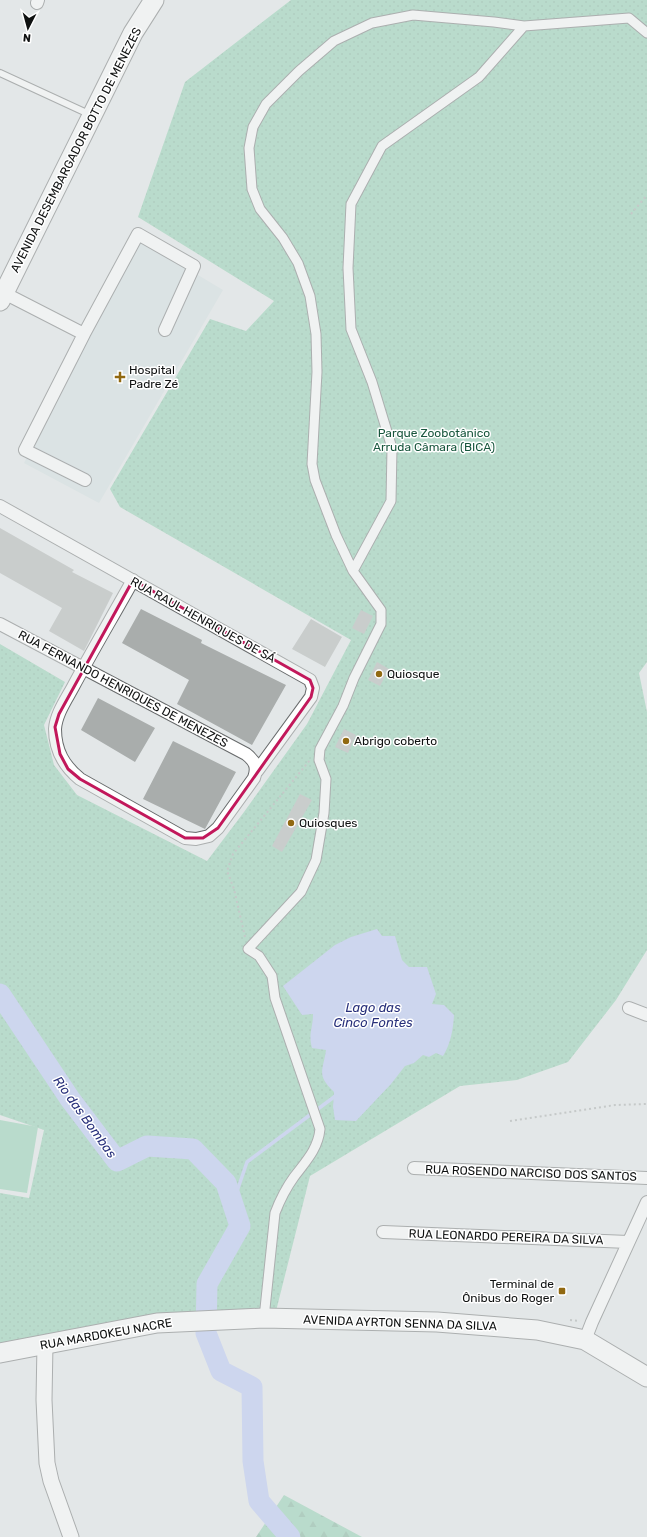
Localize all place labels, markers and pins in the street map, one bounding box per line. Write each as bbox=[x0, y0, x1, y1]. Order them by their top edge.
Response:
place label: Hospital Padre Zé bbox=[129, 363, 178, 391]
marker: Hospital Padre Zé bbox=[114, 371, 126, 383]
place label: Quiosque bbox=[387, 667, 440, 681]
marker: Quiosque bbox=[374, 669, 384, 679]
place label: Abrigo coberto bbox=[354, 734, 437, 748]
marker: Abrigo coberto bbox=[341, 736, 351, 746]
place label: Quiosques bbox=[299, 816, 357, 830]
marker: Quiosques bbox=[286, 818, 296, 828]
place label: Terminal de Ônibus do Roger bbox=[462, 1277, 554, 1305]
marker: Terminal de Ônibus do Roger bbox=[557, 1286, 567, 1296]

